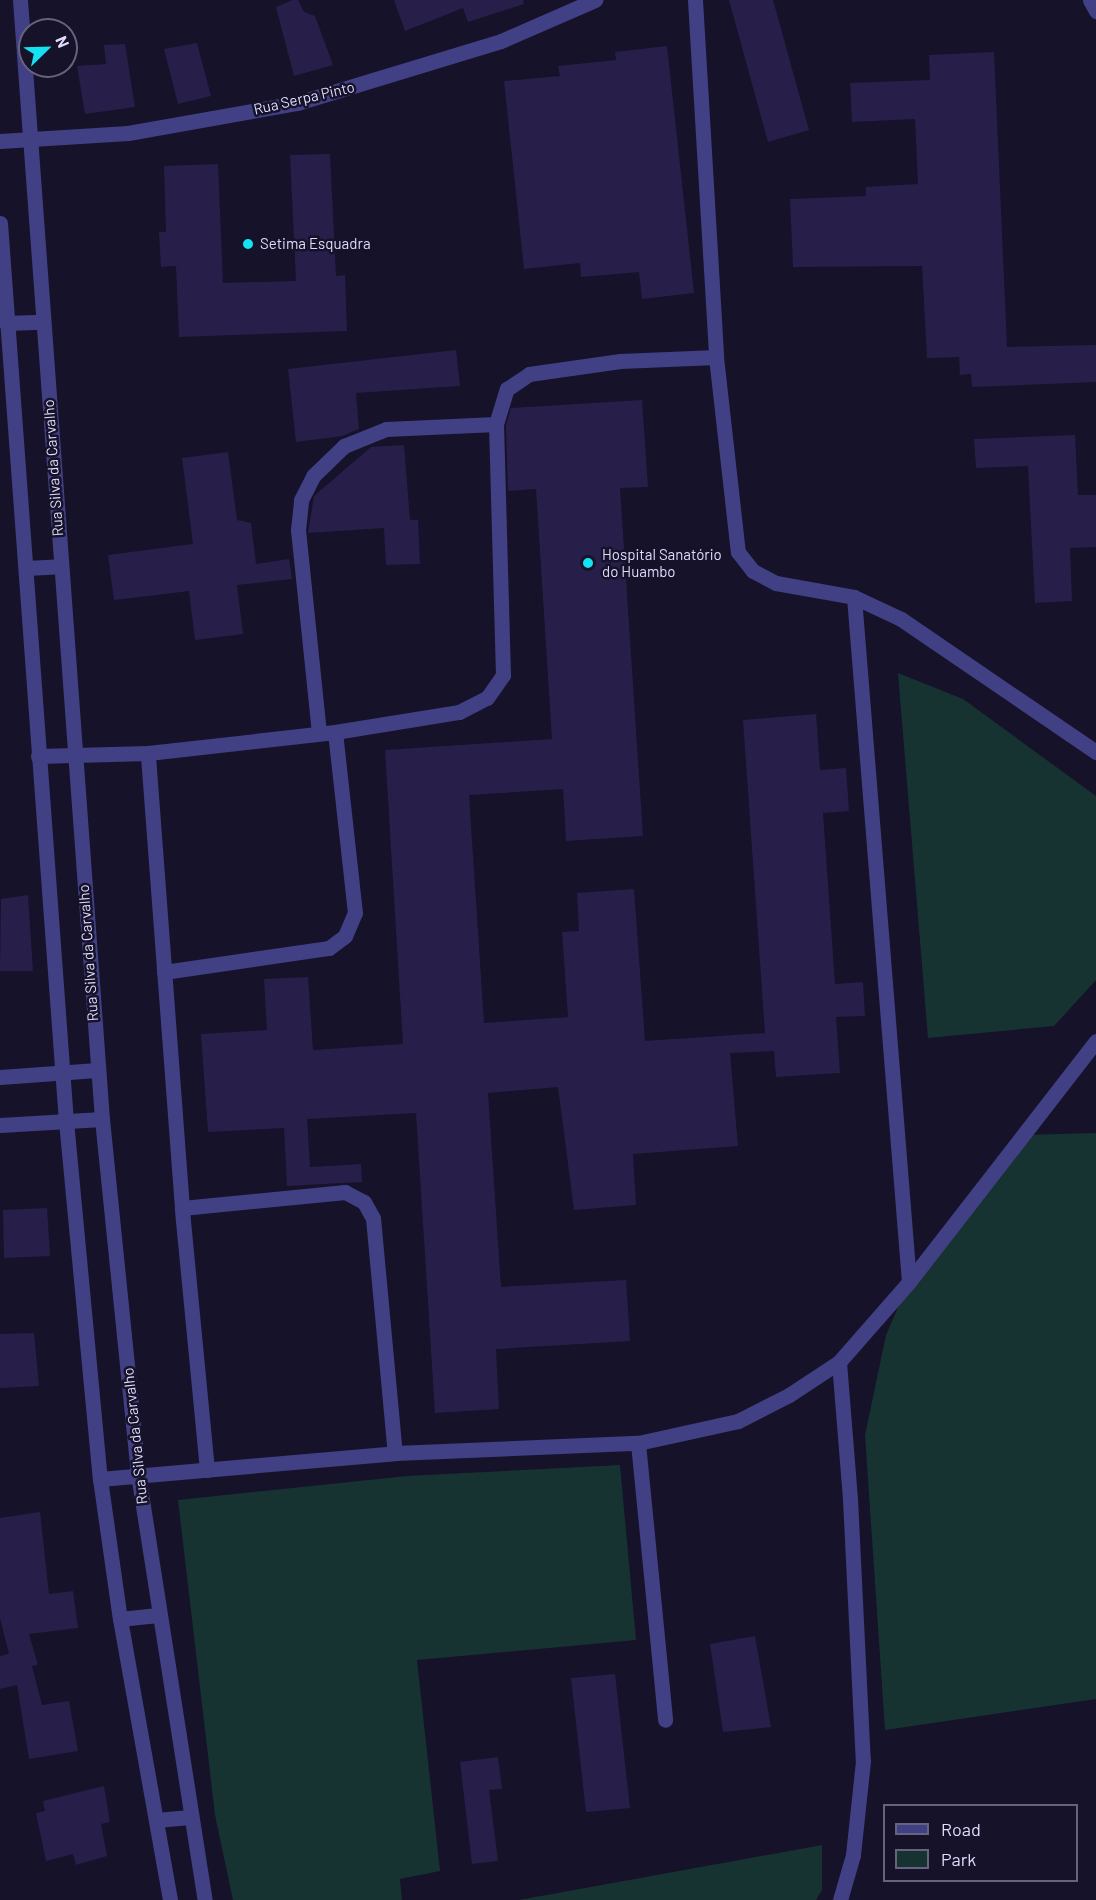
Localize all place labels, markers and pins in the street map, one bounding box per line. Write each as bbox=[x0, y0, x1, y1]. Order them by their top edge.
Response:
place label: Setima Esquadra bbox=[260, 235, 371, 253]
marker: Setima Esquadra bbox=[241, 237, 255, 251]
place label: Hospital Sanatório do Huambo bbox=[602, 545, 722, 580]
marker: Hospital Sanatório do Huambo bbox=[579, 554, 597, 572]

